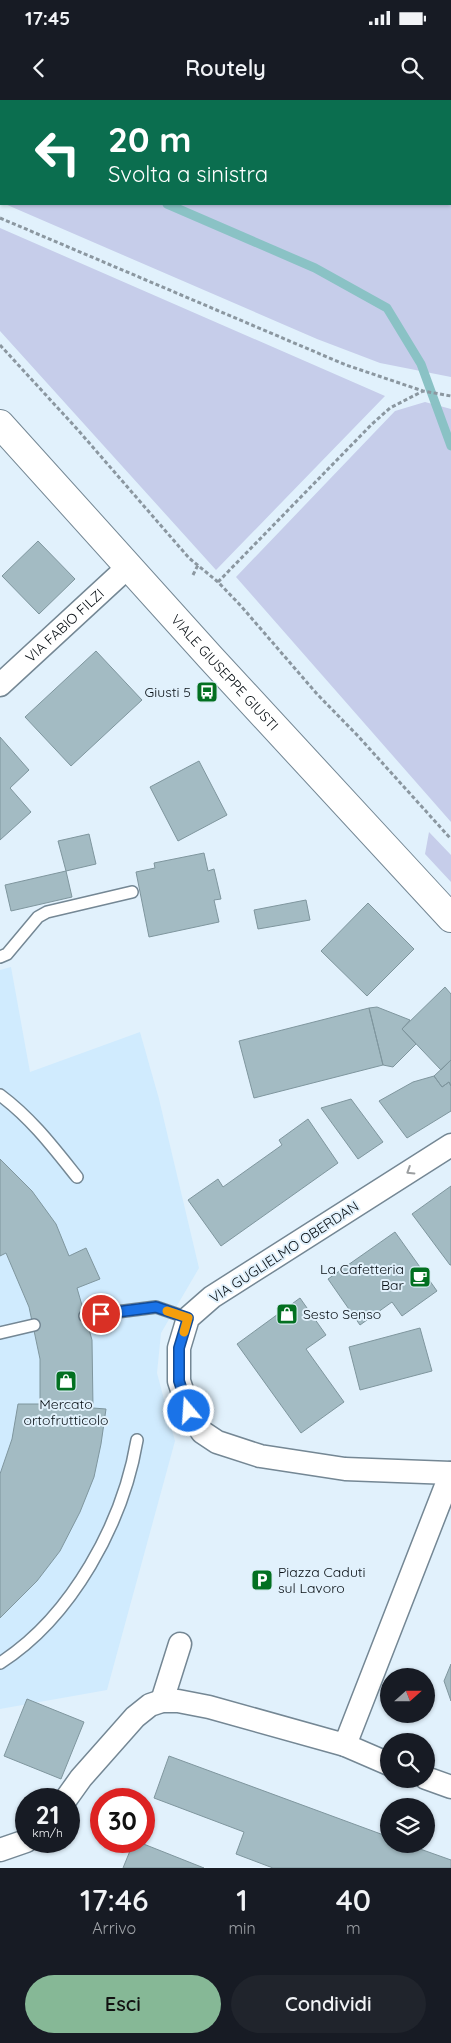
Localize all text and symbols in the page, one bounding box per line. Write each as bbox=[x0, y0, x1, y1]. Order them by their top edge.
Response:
text: 17:45 bbox=[25, 6, 70, 30]
icon: back bbox=[25, 54, 53, 82]
text: Routely bbox=[185, 54, 266, 82]
icon: search bbox=[398, 54, 426, 82]
text: 20 m bbox=[108, 117, 191, 161]
icon: left bbox=[25, 120, 90, 185]
text: Svolta a sinistra bbox=[108, 160, 268, 188]
street label: VIA FABIO FILZI bbox=[22, 585, 108, 666]
street label: VIALE GIUSEPPE GIUSTI bbox=[167, 611, 282, 734]
bus stop icon: Giusti 5 bbox=[195, 680, 219, 704]
place label: Giusti 5 bbox=[145, 683, 191, 701]
one-way arrow bbox=[406, 1165, 415, 1175]
street label: VIA GUGLIELMO OBERDAN bbox=[206, 1197, 362, 1307]
place label: La Cafetteria Bar bbox=[320, 1260, 405, 1294]
cafe icon: La Cafetteria Bar bbox=[408, 1265, 432, 1289]
pin bbox=[80, 1293, 122, 1335]
icon: arrive bbox=[87, 1300, 115, 1328]
shop icon: Sesto Senso bbox=[275, 1302, 299, 1326]
place label: Sesto Senso bbox=[303, 1305, 381, 1323]
shop icon: Mercato ortofrutticolo bbox=[54, 1369, 78, 1393]
position arrow bbox=[162, 1384, 214, 1436]
place label: Mercato ortofrutticolo bbox=[23, 1395, 109, 1429]
place label: Piazza Caduti sul Lavoro bbox=[278, 1563, 366, 1597]
parking icon: Piazza Caduti sul Lavoro bbox=[250, 1568, 274, 1592]
north arrow bbox=[380, 1668, 435, 1722]
map controls bbox=[380, 1668, 435, 1853]
button: search bbox=[380, 1733, 435, 1788]
speed limit sign: 30 bbox=[90, 1788, 155, 1853]
button: layers bbox=[380, 1798, 435, 1853]
text: 21 bbox=[36, 1799, 59, 1830]
text: km/h bbox=[32, 1825, 63, 1840]
text: 17:46 bbox=[80, 1881, 148, 1919]
text: 1 bbox=[236, 1881, 248, 1919]
text: 40 bbox=[336, 1881, 371, 1919]
text: Arrivo bbox=[92, 1918, 136, 1938]
text: min bbox=[228, 1918, 256, 1938]
text: m bbox=[346, 1918, 361, 1938]
button: Esci bbox=[25, 1975, 221, 2033]
button: Condividi bbox=[231, 1975, 426, 2033]

